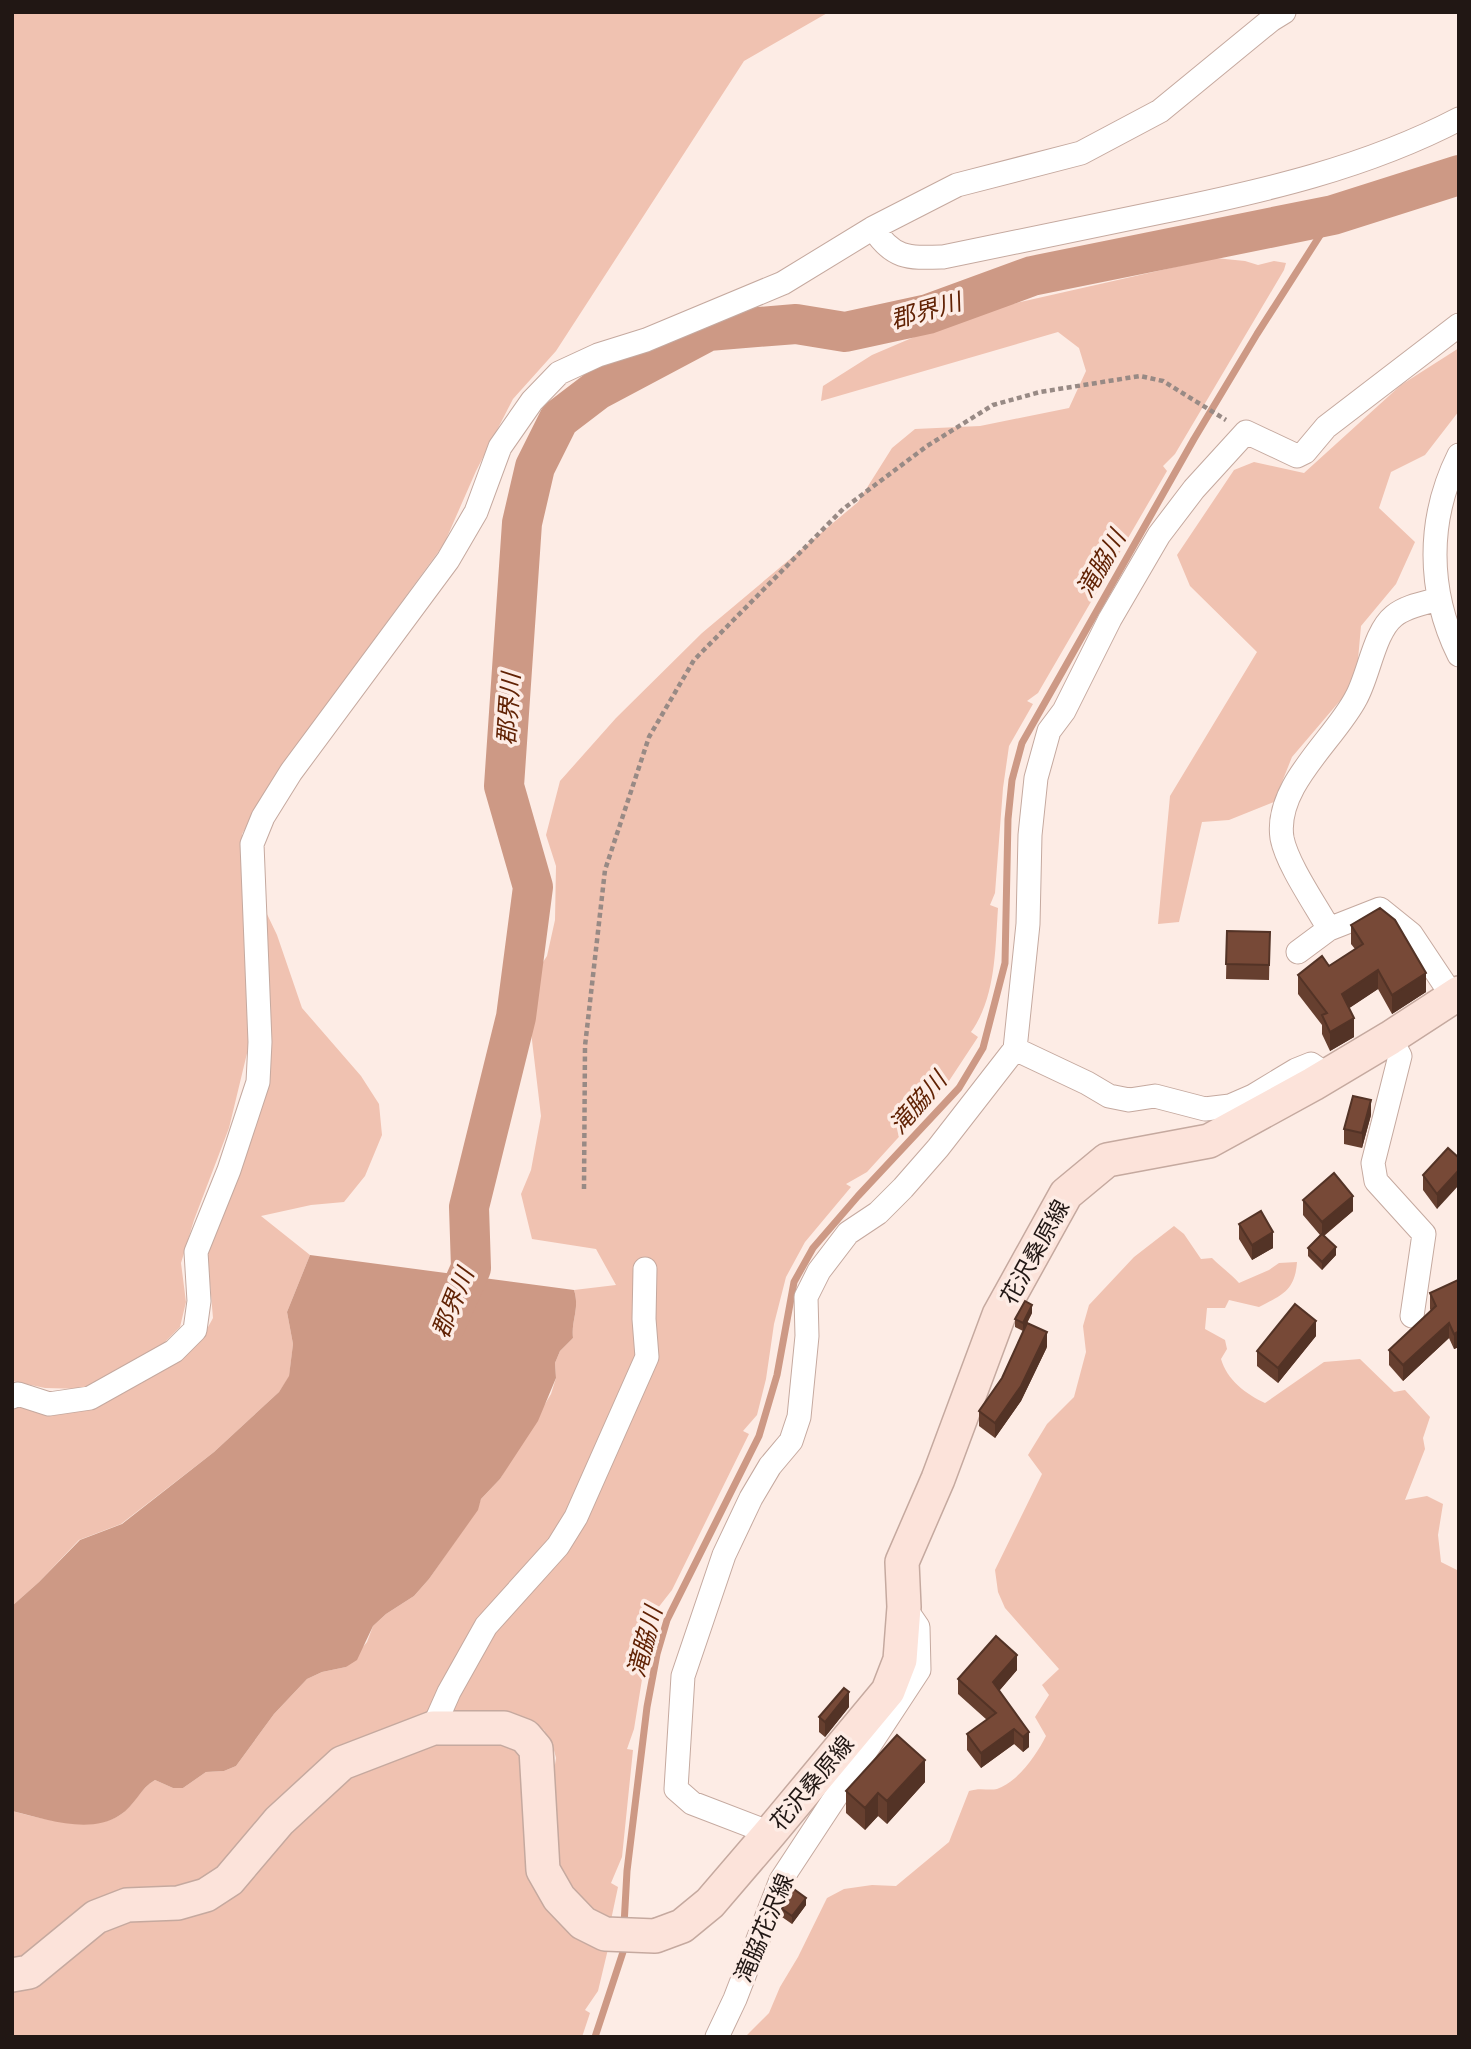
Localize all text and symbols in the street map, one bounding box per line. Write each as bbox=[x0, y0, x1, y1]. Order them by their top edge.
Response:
water label: 郡界川 bbox=[888, 287, 967, 334]
water label: 滝脇川 bbox=[1071, 523, 1133, 602]
water label: 郡界川 bbox=[493, 669, 526, 746]
water label: 滝脇川 bbox=[884, 1064, 954, 1139]
street label: 花沢桑原線 bbox=[995, 1195, 1075, 1309]
water label: 郡界川 bbox=[427, 1262, 481, 1342]
water label: 滝脇川 bbox=[622, 1601, 669, 1680]
street label: 花沢桑原線 bbox=[764, 1730, 860, 1836]
street label: 滝脇花沢線 bbox=[729, 1870, 799, 1986]

